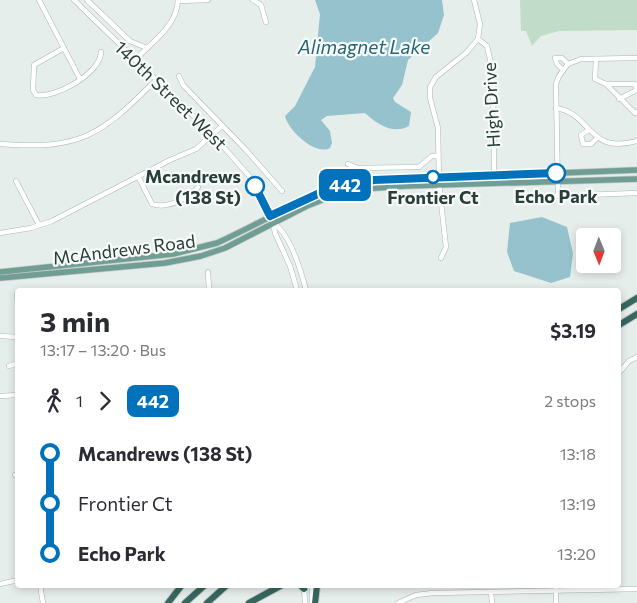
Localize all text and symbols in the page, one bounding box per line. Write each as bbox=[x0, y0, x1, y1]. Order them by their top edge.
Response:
water label: Alimagnet Lake bbox=[297, 35, 430, 58]
street label: 140th Street West bbox=[110, 36, 232, 154]
street label: High Drive bbox=[478, 62, 504, 148]
marker: Echo Park bbox=[546, 163, 566, 183]
place label: Mcandrews (138 St) bbox=[145, 165, 241, 208]
line badge: 442 bbox=[316, 169, 374, 201]
marker: Frontier Ct bbox=[426, 170, 440, 184]
text: 442 bbox=[329, 174, 361, 196]
marker: Mcandrews (138 St) bbox=[245, 176, 265, 196]
place label: Echo Park bbox=[515, 185, 598, 207]
place label: Frontier Ct bbox=[387, 186, 479, 208]
north arrow bbox=[576, 228, 621, 272]
map controls bbox=[576, 228, 621, 273]
street label: McAndrews Road bbox=[51, 229, 197, 269]
text: 3 min bbox=[40, 304, 110, 338]
text: $3.19 bbox=[550, 319, 596, 342]
text: 13:17 – 13:20 · Bus bbox=[40, 340, 166, 359]
icon: walk bbox=[40, 387, 68, 415]
icon: forward bbox=[91, 387, 119, 415]
text: 442 bbox=[137, 390, 169, 412]
text: 1 bbox=[76, 391, 83, 410]
text: 2 stops bbox=[544, 391, 596, 410]
text: Mcandrews (138 St) bbox=[78, 442, 252, 465]
text: 13:18 bbox=[560, 444, 596, 463]
text: Frontier Ct bbox=[78, 492, 173, 515]
text: 13:19 bbox=[560, 494, 596, 513]
text: Echo Park bbox=[78, 542, 166, 565]
text: 13:20 bbox=[557, 544, 596, 563]

